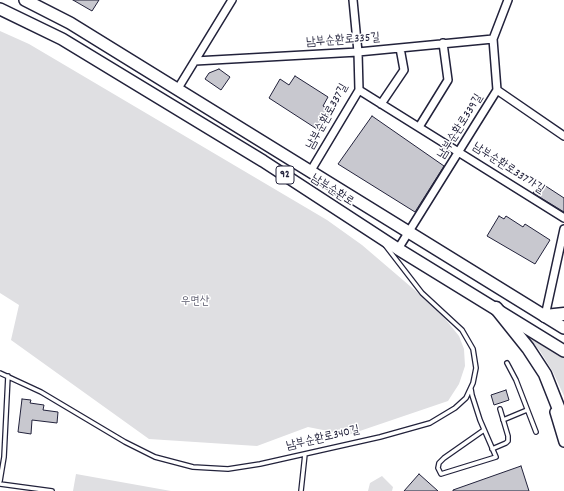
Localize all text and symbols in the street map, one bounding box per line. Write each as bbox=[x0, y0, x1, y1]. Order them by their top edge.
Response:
street label: 남부순환로335길 bbox=[306, 31, 380, 51]
street label: 남부순환로337길 bbox=[304, 82, 352, 152]
street label: 남부순환로339길 bbox=[435, 92, 487, 162]
street label: 남부순환로337가길 bbox=[469, 140, 547, 198]
road number: 92 bbox=[276, 166, 294, 184]
street label: 남부순환로 bbox=[308, 172, 356, 210]
park label: 우면산 bbox=[181, 295, 209, 309]
street label: 남부순환로340길 bbox=[285, 424, 361, 454]

